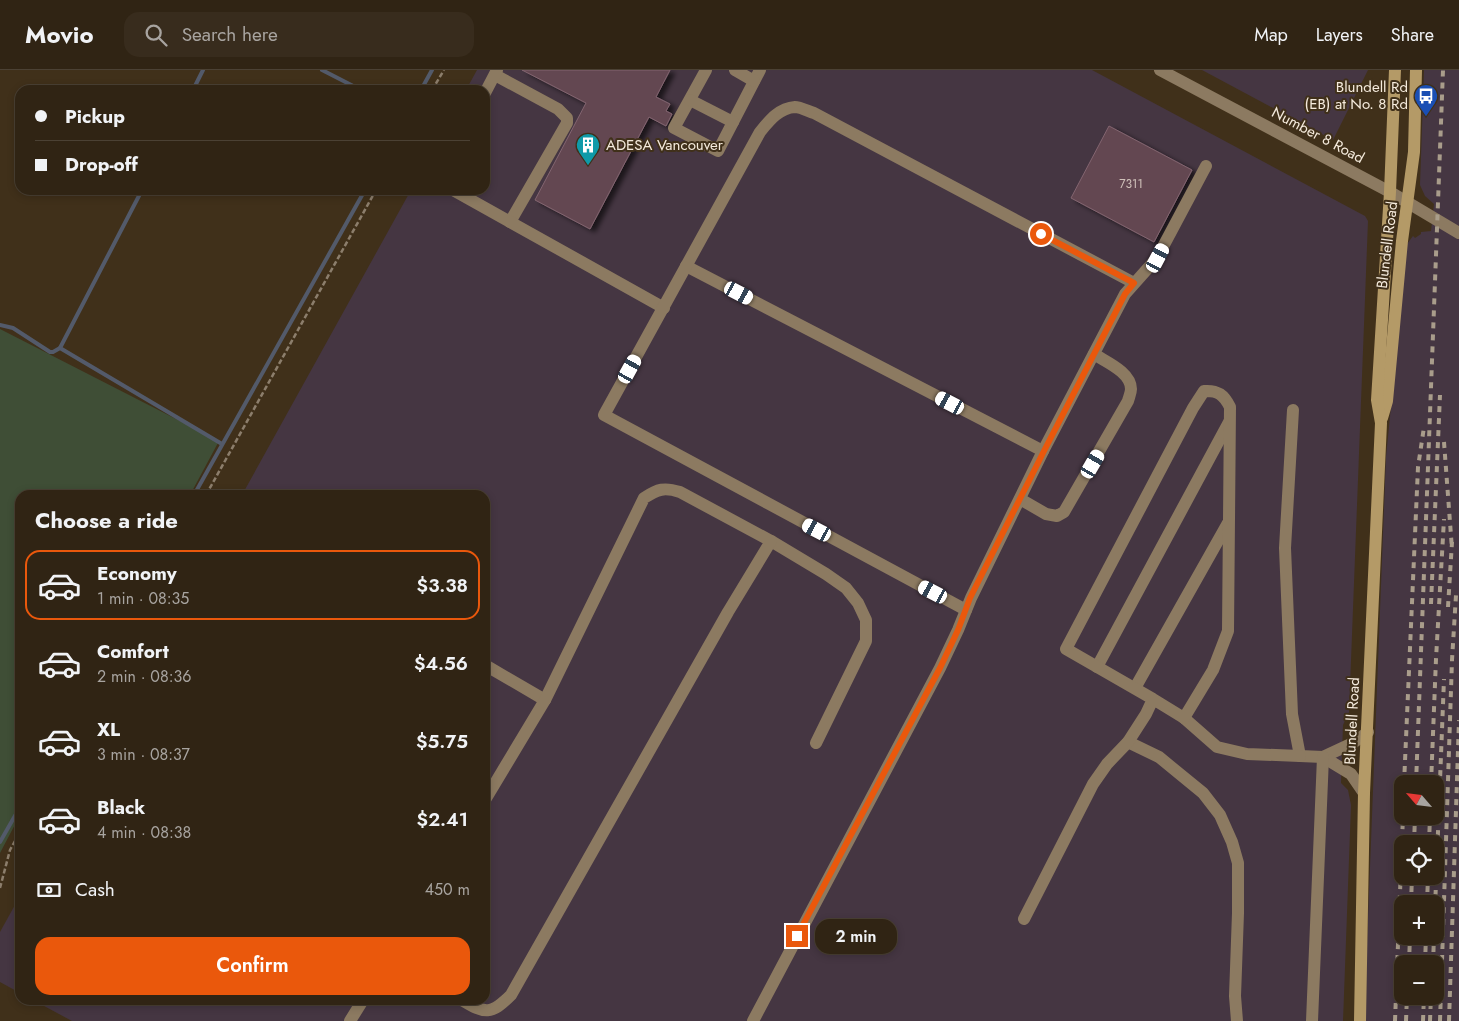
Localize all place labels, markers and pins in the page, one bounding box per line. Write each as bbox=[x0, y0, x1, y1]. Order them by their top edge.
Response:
place label: Blundell Rd (EB) at No. 8 Rd bbox=[1305, 76, 1408, 115]
bus stop icon: Blundell Rd (EB) at No. 8 Rd bbox=[1413, 83, 1439, 117]
building icon: ADESA Vancouver bbox=[575, 132, 601, 166]
place label: ADESA Vancouver bbox=[606, 134, 724, 156]

